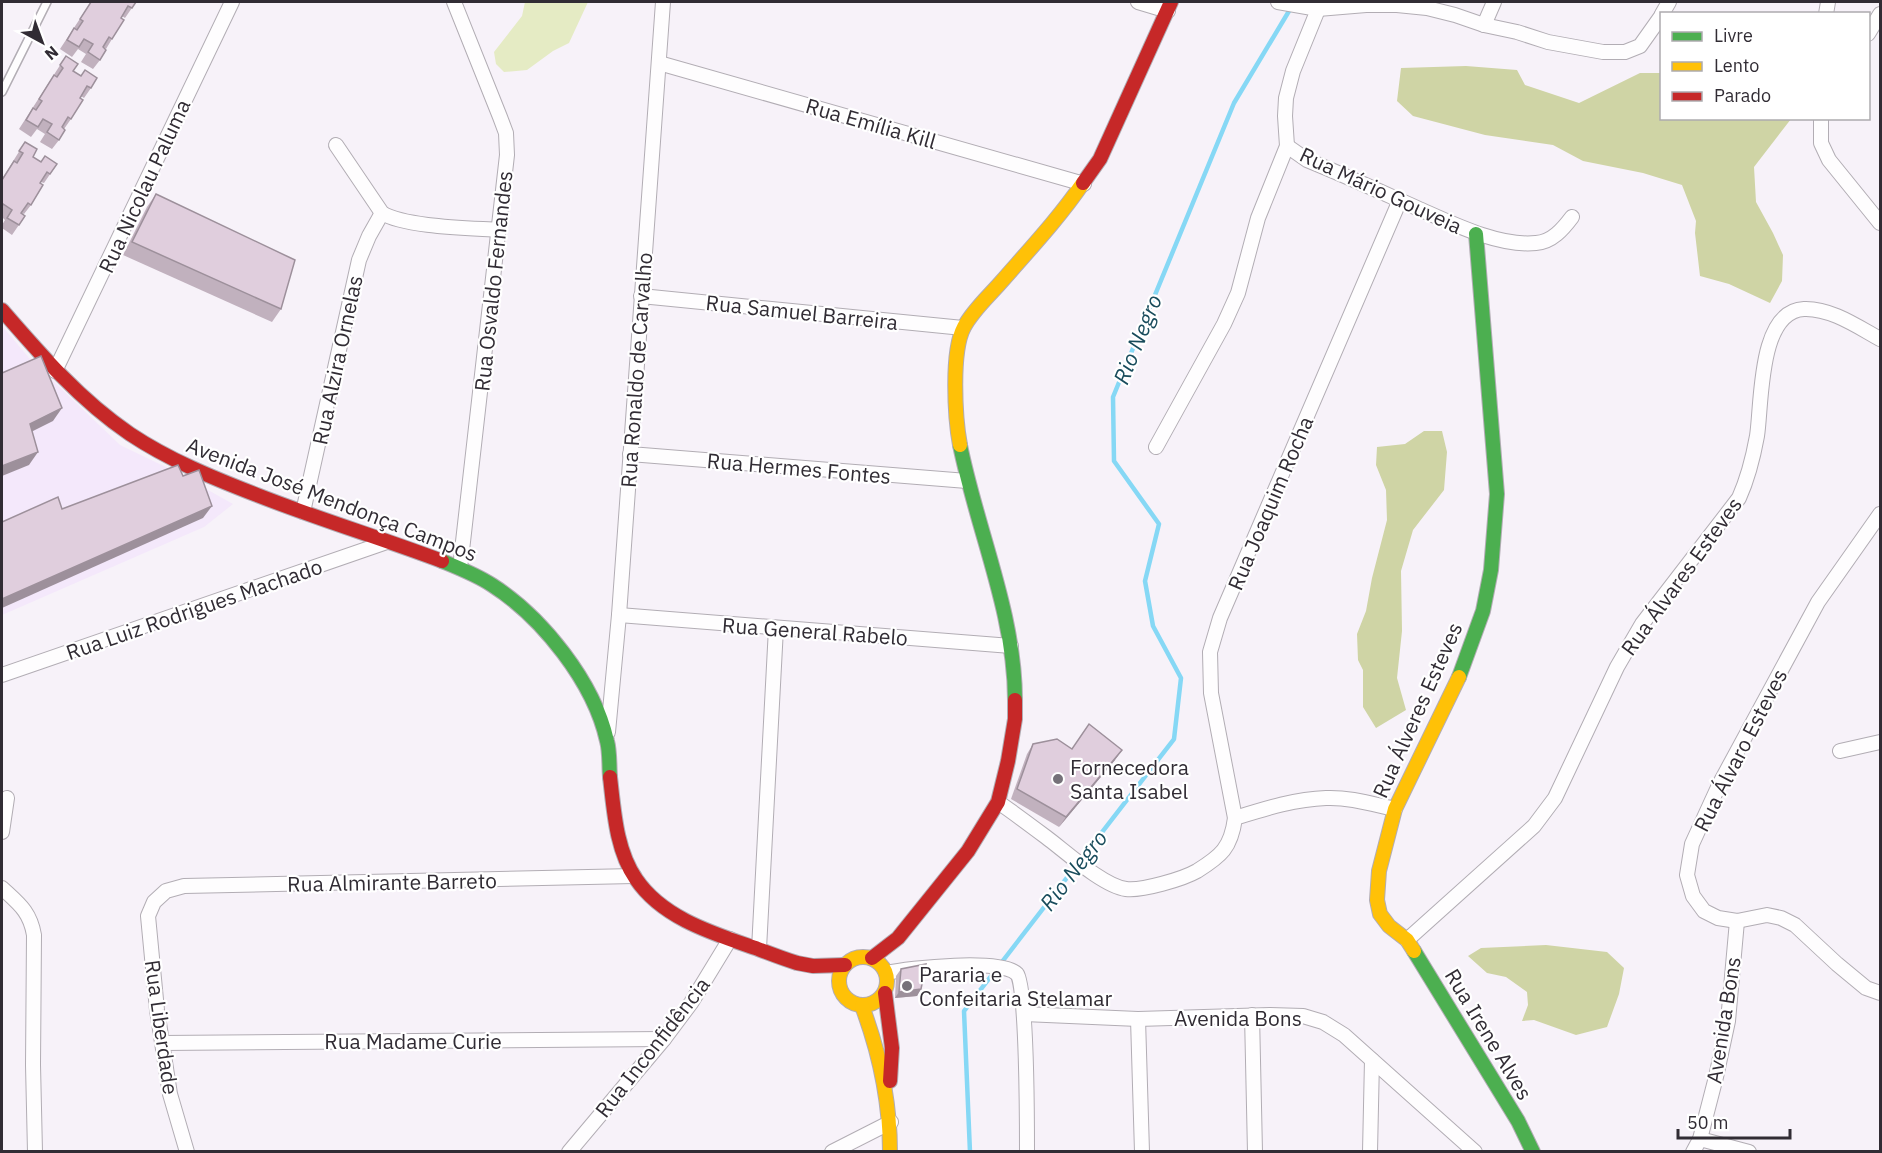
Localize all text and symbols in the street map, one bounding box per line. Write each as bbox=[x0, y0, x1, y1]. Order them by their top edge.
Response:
north arrow bbox=[12, 12, 72, 72]
legend bbox=[1660, 12, 1870, 120]
text: Livre bbox=[1714, 24, 1753, 47]
text: N bbox=[41, 42, 63, 65]
text: Lento bbox=[1714, 54, 1759, 77]
text: Parado bbox=[1714, 84, 1771, 107]
street label: Rua Emília Kill bbox=[803, 91, 940, 155]
street label: Rua Nicolau Paluma bbox=[91, 95, 197, 277]
street label: Rua Mário Gouveia bbox=[1295, 140, 1467, 240]
street label: Rua Osvaldo Fernandes bbox=[467, 169, 519, 393]
street label: Rua Ronaldo de Carvalho bbox=[614, 251, 658, 489]
street label: Rua Alzira Ornelas bbox=[305, 273, 369, 447]
street label: Rua Samuel Barreira bbox=[704, 288, 900, 336]
water label: Rio Negro bbox=[1106, 290, 1168, 388]
street label: Rua Joaquim Rocha bbox=[1221, 412, 1319, 594]
street label: Avenida José Mendonça Campos bbox=[183, 431, 481, 567]
street label: Rua Hermes Fontes bbox=[706, 446, 892, 490]
street label: Rua Álvares Esteves bbox=[1614, 491, 1748, 661]
street label: Rua Luiz Rodrigues Machado bbox=[62, 552, 326, 666]
street label: Rua General Rabelo bbox=[721, 611, 909, 651]
street label: Rua Álveres Esteves bbox=[1366, 618, 1468, 802]
street label: Rua Álvaro Esteves bbox=[1687, 664, 1793, 836]
place label: Fornecedora Santa Isabel bbox=[1070, 753, 1189, 805]
marker: Fornecedora Santa Isabel bbox=[1051, 772, 1065, 786]
water label: Rio Negro bbox=[1033, 824, 1113, 916]
street label: Rua Almirante Barreto bbox=[287, 866, 497, 898]
street label: Avenida Bons bbox=[1699, 955, 1747, 1085]
street label: Rua Liberdade bbox=[139, 958, 185, 1096]
place label: Pararia e Confeitaria Stelamar bbox=[919, 960, 1112, 1012]
street label: Rua Irene Alves bbox=[1439, 963, 1539, 1105]
street label: Rua Inconfidência bbox=[588, 971, 716, 1123]
marker: Pararia e Confeitaria Stelamar bbox=[900, 979, 914, 993]
street label: Avenida Bons bbox=[1174, 1004, 1302, 1032]
street label: Rua Madame Curie bbox=[324, 1027, 502, 1055]
scale bar bbox=[1678, 1102, 1790, 1140]
text: 50 m bbox=[1687, 1111, 1729, 1134]

